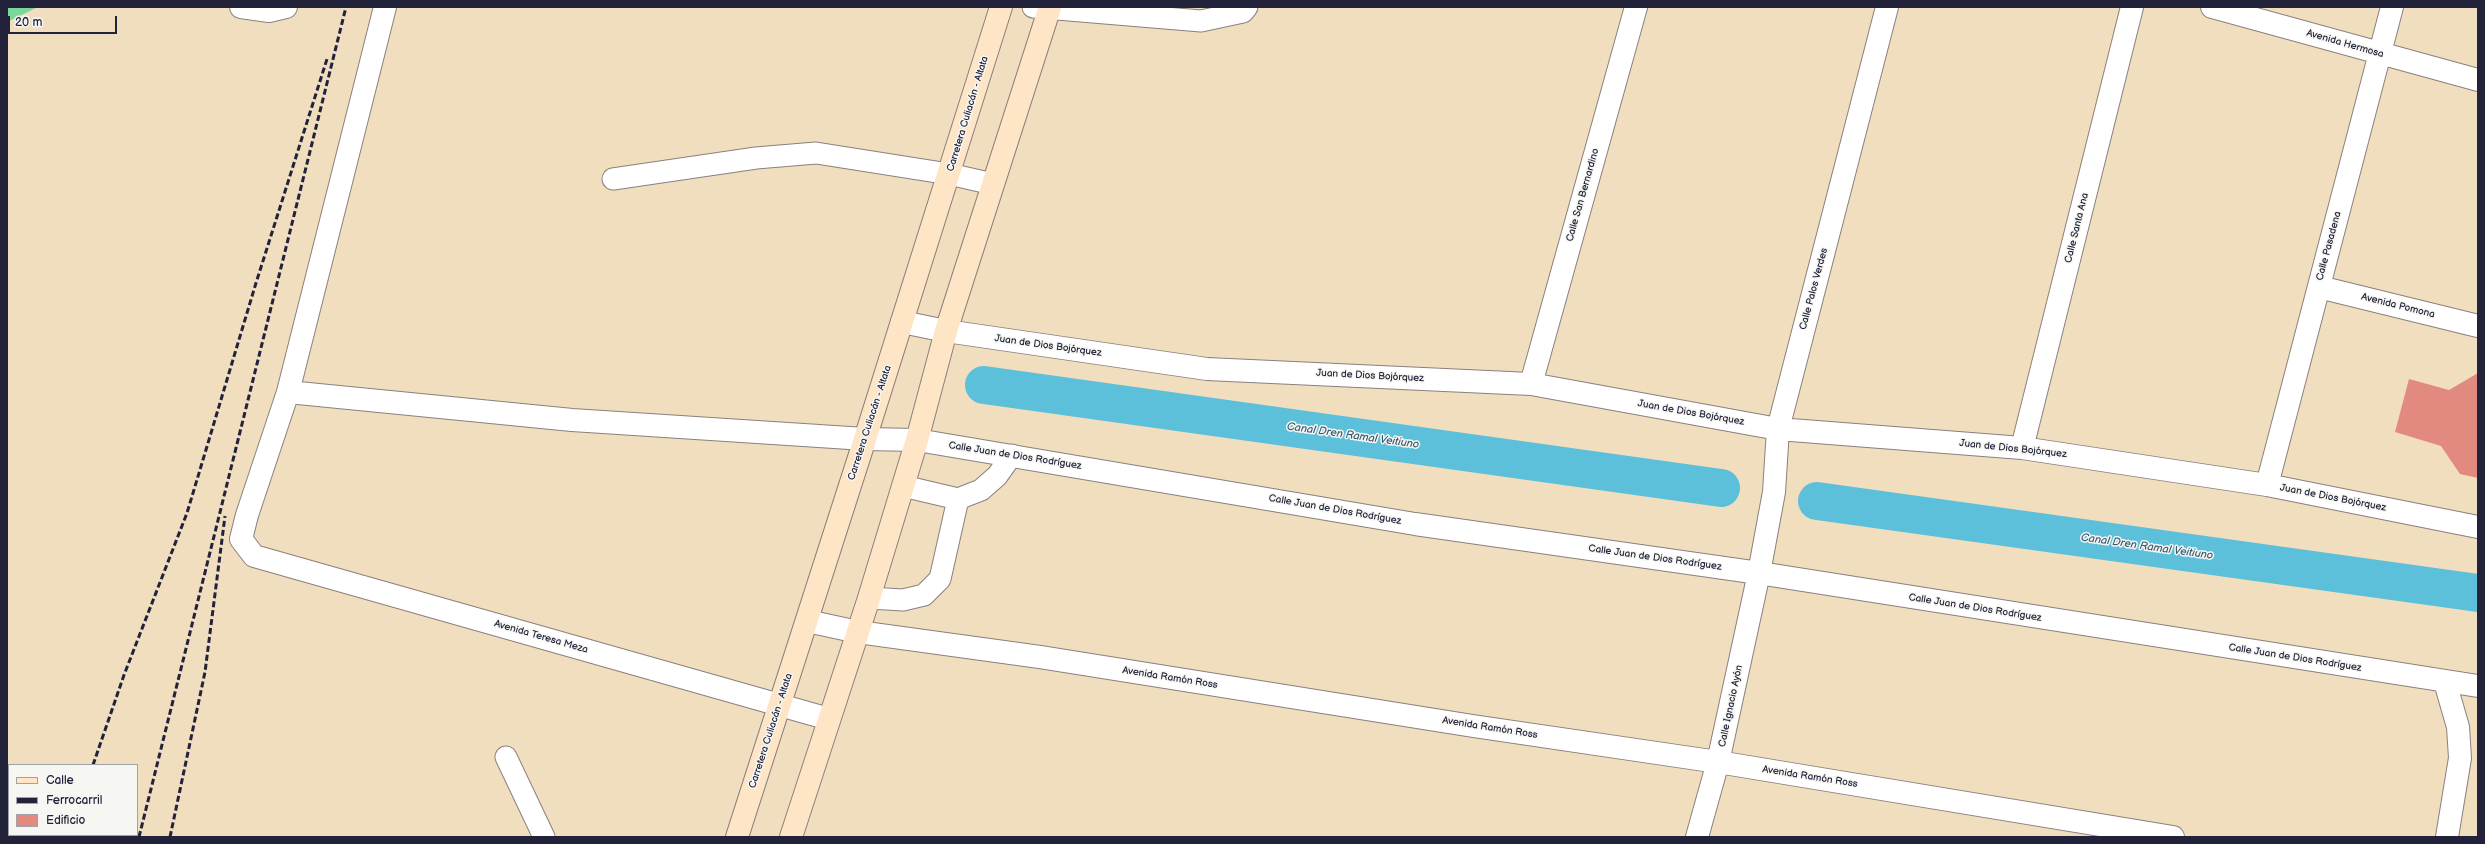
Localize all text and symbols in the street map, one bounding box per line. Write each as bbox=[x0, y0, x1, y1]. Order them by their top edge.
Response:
scale bar bbox=[10, 8, 119, 34]
text: 20 m bbox=[15, 15, 42, 30]
street label: Avenida Hermosa bbox=[2305, 27, 2385, 61]
street label: Carretera Culiacán - Altata bbox=[945, 55, 991, 173]
street label: Calle San Bernardino bbox=[1564, 147, 1602, 243]
street label: Calle Santa Ana bbox=[2063, 192, 2091, 264]
street label: Calle Pasadena bbox=[2314, 210, 2344, 282]
street label: Calle Palos Verdes bbox=[1797, 247, 1831, 331]
street label: Avenida Pomona bbox=[2360, 291, 2436, 321]
street label: Juan de Dios Bojórquez bbox=[994, 333, 1102, 359]
street label: Carretera Culiacán - Altata bbox=[846, 364, 894, 482]
street label: Juan de Dios Bojórquez bbox=[1316, 367, 1424, 385]
street label: Juan de Dios Bojórquez bbox=[1637, 398, 1745, 428]
water label: Canal Dren Ramal Veitiuno bbox=[1286, 420, 1420, 452]
street label: Juan de Dios Bojórquez bbox=[1959, 437, 2067, 461]
street label: Calle Juan de Dios Rodríguez bbox=[948, 440, 1082, 472]
street label: Juan de Dios Bojórquez bbox=[2279, 482, 2387, 514]
street label: Calle Juan de Dios Rodríguez bbox=[1268, 492, 1402, 528]
water label: Canal Dren Ramal Veitiuno bbox=[2080, 531, 2214, 563]
street label: Calle Juan de Dios Rodríguez bbox=[1588, 543, 1722, 573]
street label: Calle Juan de Dios Rodríguez bbox=[1908, 592, 2042, 624]
street label: Avenida Teresa Meza bbox=[493, 618, 589, 656]
street label: Calle Juan de Dios Rodríguez bbox=[2228, 642, 2362, 674]
street label: Calle Ignacio Ayón bbox=[1716, 664, 1746, 748]
street label: Avenida Ramón Ross bbox=[1121, 665, 1219, 691]
street label: Carretera Culiacán - Altata bbox=[747, 672, 795, 790]
street label: Avenida Ramón Ross bbox=[1441, 715, 1539, 741]
legend bbox=[8, 764, 138, 836]
street label: Avenida Ramón Ross bbox=[1761, 764, 1859, 790]
text: Calle bbox=[46, 773, 74, 788]
text: Ferrocarril bbox=[46, 793, 102, 808]
text: Edificio bbox=[46, 813, 85, 828]

